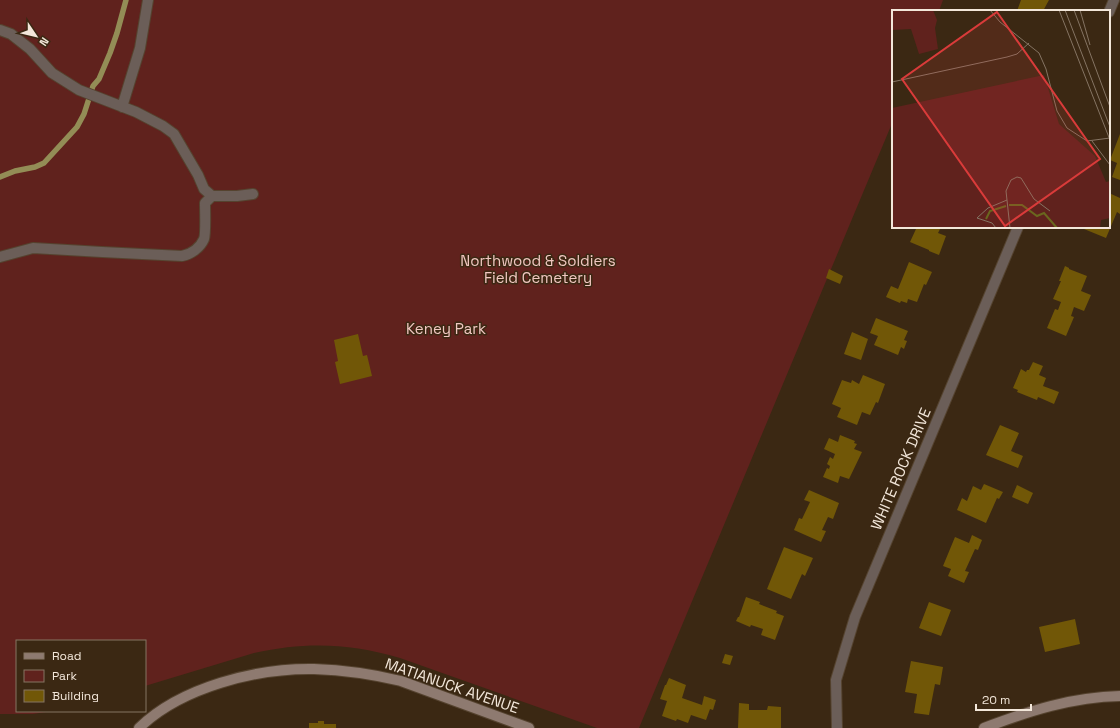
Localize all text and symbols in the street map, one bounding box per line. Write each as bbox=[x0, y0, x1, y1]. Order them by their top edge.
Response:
inset map bbox=[892, 10, 1110, 228]
north arrow bbox=[16, 16, 56, 56]
text: N bbox=[36, 35, 52, 49]
park label: Northwood & Soldiers Field Cemetery bbox=[460, 251, 616, 287]
park label: Keney Park bbox=[406, 319, 486, 338]
street label: WHITE ROCK DRIVE bbox=[866, 405, 935, 533]
legend bbox=[16, 640, 146, 712]
text: Road bbox=[52, 648, 81, 664]
street label: MATIANUCK AVENUE bbox=[383, 654, 522, 717]
text: Park bbox=[52, 668, 77, 684]
scale bar bbox=[976, 686, 1031, 712]
text: Building bbox=[52, 688, 99, 704]
text: 20 m bbox=[982, 692, 1010, 708]

